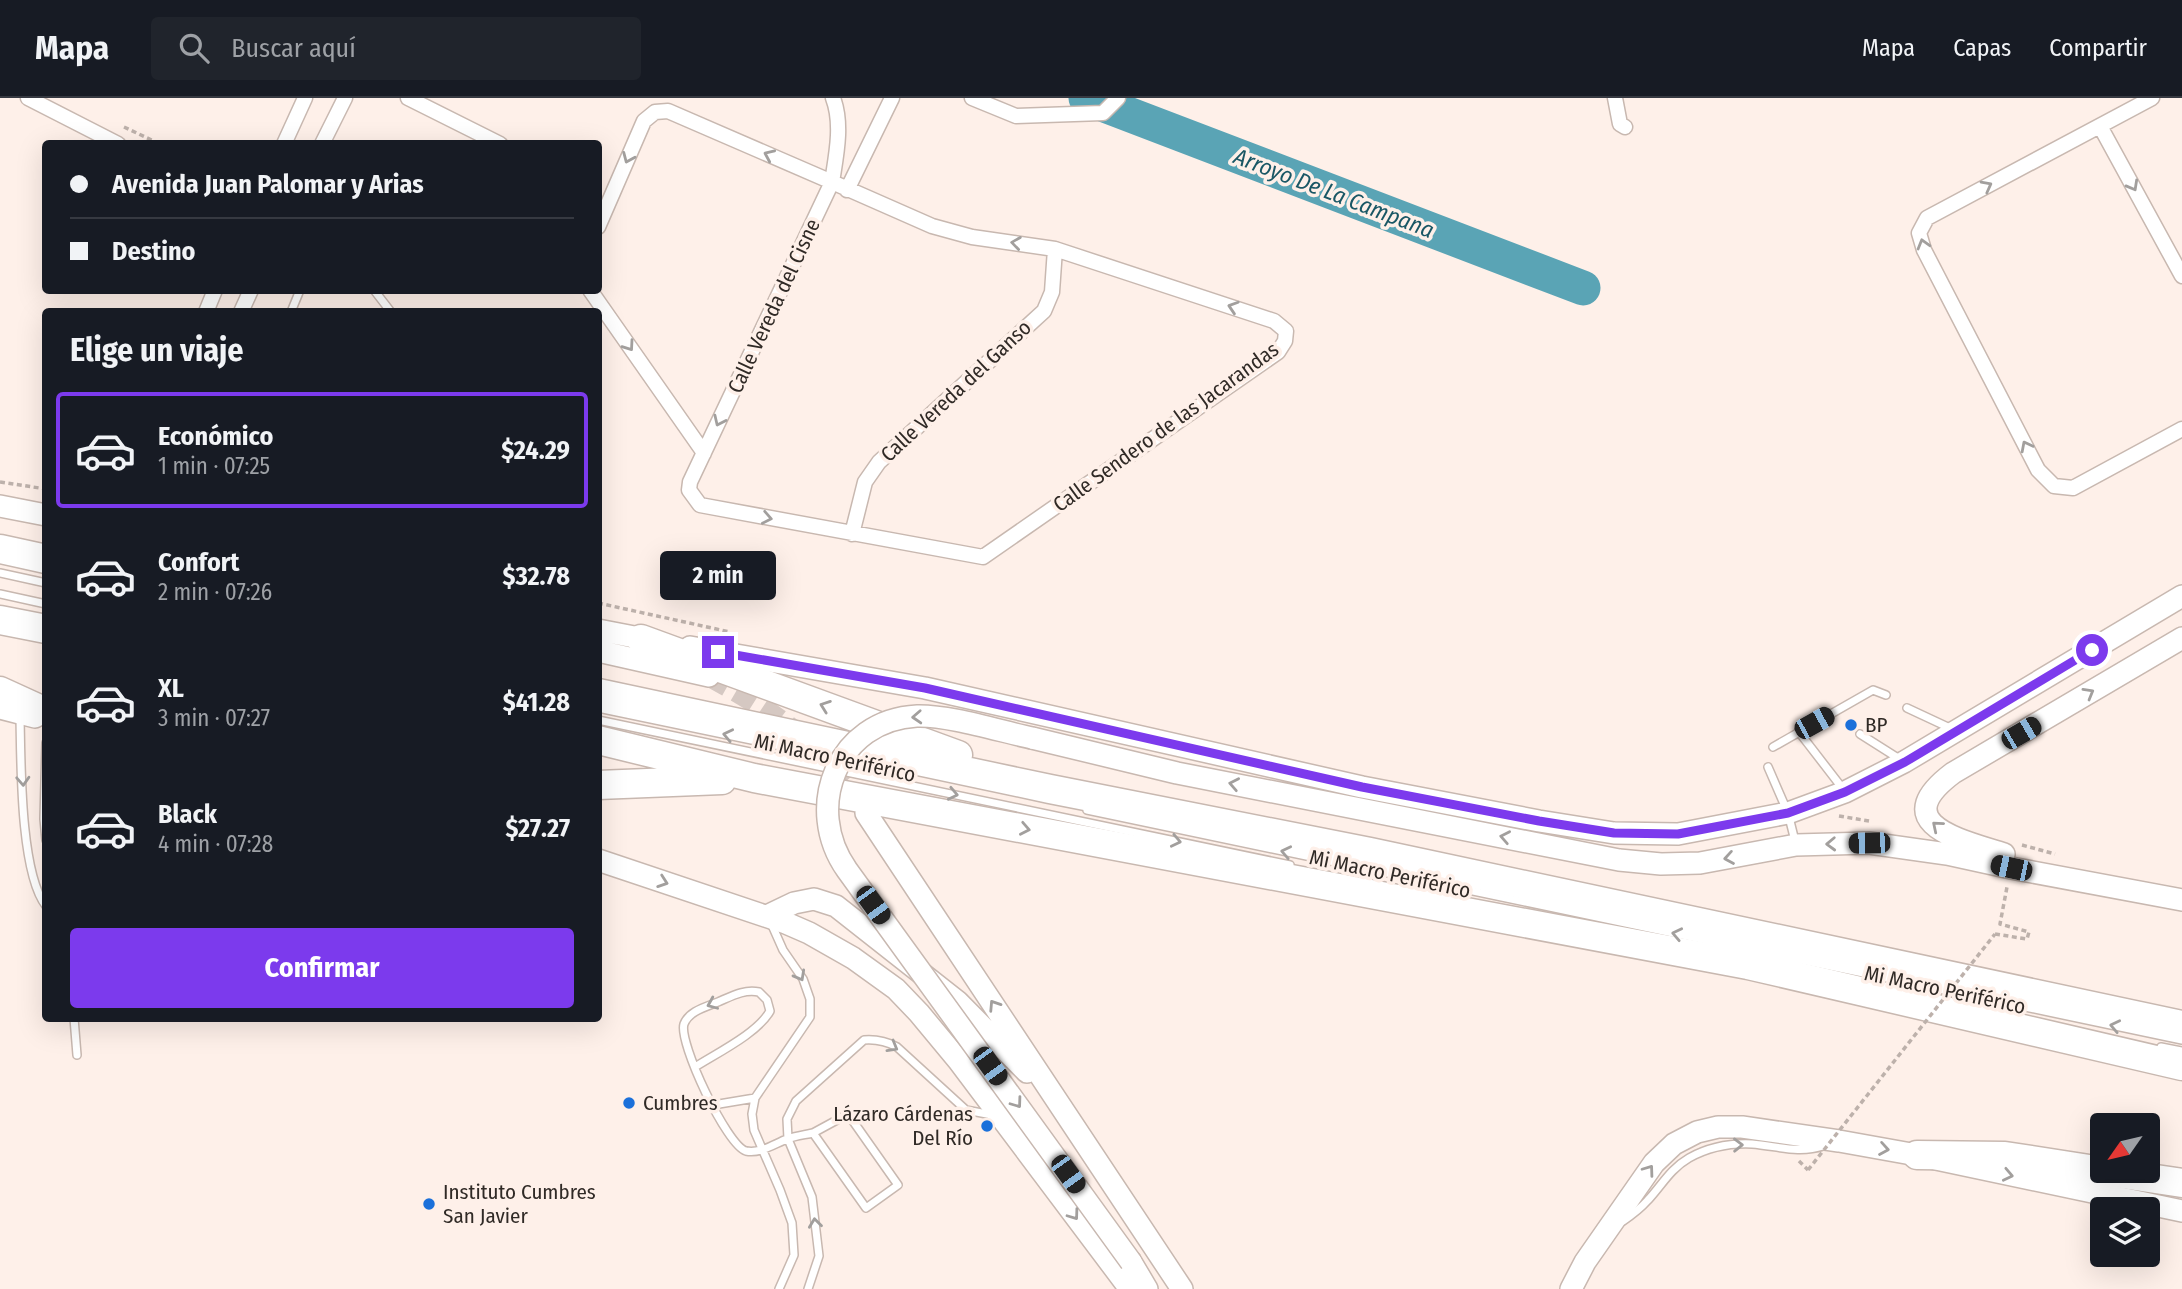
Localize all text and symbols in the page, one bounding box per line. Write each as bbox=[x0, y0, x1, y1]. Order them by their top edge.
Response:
search box bbox=[151, 17, 641, 80]
text: Mapa bbox=[35, 28, 109, 68]
icon: search bbox=[175, 29, 213, 67]
text: Buscar aquí bbox=[231, 33, 356, 64]
text: Mapa bbox=[1862, 34, 1915, 62]
text: Capas bbox=[1953, 34, 2011, 62]
text: Compartir bbox=[2049, 34, 2147, 62]
water label: Arroyo De La Campana bbox=[1229, 142, 1438, 244]
one-way arrow bbox=[764, 149, 776, 163]
one-way arrow bbox=[622, 151, 636, 164]
text: Avenida Juan Palomar y Arias bbox=[112, 169, 424, 200]
one-way arrow bbox=[2125, 179, 2138, 191]
one-way arrow bbox=[1980, 181, 1992, 195]
street label: Calle Vereda del Cisne bbox=[722, 215, 826, 397]
text: Destino bbox=[112, 236, 195, 267]
one-way arrow bbox=[1010, 236, 1022, 251]
one-way arrow bbox=[1917, 238, 1931, 250]
one-way arrow bbox=[1228, 301, 1240, 316]
street label: Calle Vereda del Ganso bbox=[875, 314, 1037, 468]
text: Elige un viaje bbox=[70, 331, 243, 369]
street label: Calle Sendero de las Jacarandas bbox=[1048, 336, 1284, 518]
one-way arrow bbox=[621, 338, 633, 351]
one-way arrow bbox=[713, 414, 727, 427]
icon: car bbox=[74, 419, 137, 482]
text: Económico bbox=[158, 421, 273, 452]
text: $24.29 bbox=[501, 435, 570, 466]
one-way arrow bbox=[2020, 441, 2034, 453]
text: 1 min · 07:25 bbox=[158, 452, 270, 480]
one-way arrow bbox=[761, 509, 773, 524]
icon: car bbox=[74, 545, 137, 608]
text: Confort bbox=[158, 547, 239, 578]
callout: 2 min bbox=[660, 550, 776, 600]
text: $32.78 bbox=[503, 561, 570, 592]
text: 2 min bbox=[693, 561, 744, 589]
text: 2 min · 07:26 bbox=[158, 578, 272, 606]
route start bbox=[2076, 634, 2108, 666]
route end bbox=[702, 636, 734, 668]
icon: car bbox=[74, 671, 137, 734]
text: XL bbox=[158, 673, 184, 704]
text: $41.28 bbox=[503, 687, 570, 718]
one-way arrow bbox=[2082, 688, 2095, 701]
one-way arrow bbox=[819, 700, 831, 714]
text: 3 min · 07:27 bbox=[158, 704, 270, 732]
car bbox=[1791, 704, 1838, 742]
one-way arrow bbox=[912, 709, 923, 724]
place label: BP bbox=[1865, 712, 1887, 738]
car bbox=[1998, 713, 2045, 753]
marker: BP bbox=[1843, 717, 1859, 733]
street label: Mi Macro Periférico bbox=[752, 728, 918, 788]
one-way arrow bbox=[722, 729, 734, 744]
one-way arrow bbox=[15, 776, 30, 787]
one-way arrow bbox=[1228, 777, 1240, 792]
one-way arrow bbox=[947, 786, 959, 801]
icon: car bbox=[74, 797, 137, 860]
text: Black bbox=[158, 799, 217, 830]
text: $27.27 bbox=[505, 813, 570, 844]
one-way arrow bbox=[1019, 821, 1031, 836]
one-way arrow bbox=[1932, 822, 1945, 835]
text: 4 min · 07:28 bbox=[158, 830, 273, 858]
one-way arrow bbox=[1499, 831, 1511, 846]
one-way arrow bbox=[1170, 832, 1182, 847]
car bbox=[1848, 832, 1891, 854]
one-way arrow bbox=[1825, 836, 1836, 852]
street label: Mi Macro Periférico bbox=[1307, 844, 1473, 904]
one-way arrow bbox=[1280, 846, 1292, 861]
one-way arrow bbox=[1724, 850, 1735, 865]
car bbox=[1989, 853, 2034, 883]
one-way arrow bbox=[656, 874, 668, 888]
car bbox=[853, 882, 894, 928]
button: Confirmar bbox=[70, 928, 574, 1008]
one-way arrow bbox=[1671, 928, 1683, 943]
street label: Mi Macro Periférico bbox=[1862, 960, 2028, 1020]
one-way arrow bbox=[792, 969, 805, 982]
one-way arrow bbox=[707, 996, 720, 1010]
one-way arrow bbox=[990, 1000, 1002, 1013]
one-way arrow bbox=[2109, 1020, 2121, 1035]
one-way arrow bbox=[886, 1039, 899, 1052]
car bbox=[970, 1043, 1011, 1089]
place label: Cumbres bbox=[643, 1090, 718, 1116]
marker: Cumbres bbox=[621, 1095, 637, 1111]
one-way arrow bbox=[1008, 1095, 1021, 1107]
place label: Lázaro Cárdenas Del Río bbox=[833, 1101, 973, 1151]
north arrow bbox=[2090, 1113, 2160, 1183]
map controls bbox=[2090, 1113, 2160, 1267]
marker: Lázaro Cárdenas Del Río bbox=[979, 1118, 995, 1134]
one-way arrow bbox=[1734, 1137, 1744, 1153]
one-way arrow bbox=[1878, 1141, 1890, 1156]
car bbox=[1048, 1151, 1089, 1197]
one-way arrow bbox=[1640, 1166, 1653, 1178]
one-way arrow bbox=[2002, 1166, 2014, 1181]
place label: Instituto Cumbres San Javier bbox=[443, 1179, 596, 1229]
marker: Instituto Cumbres San Javier bbox=[421, 1196, 437, 1212]
button: layers bbox=[2090, 1197, 2160, 1267]
one-way arrow bbox=[1066, 1208, 1078, 1220]
one-way arrow bbox=[808, 1217, 823, 1229]

